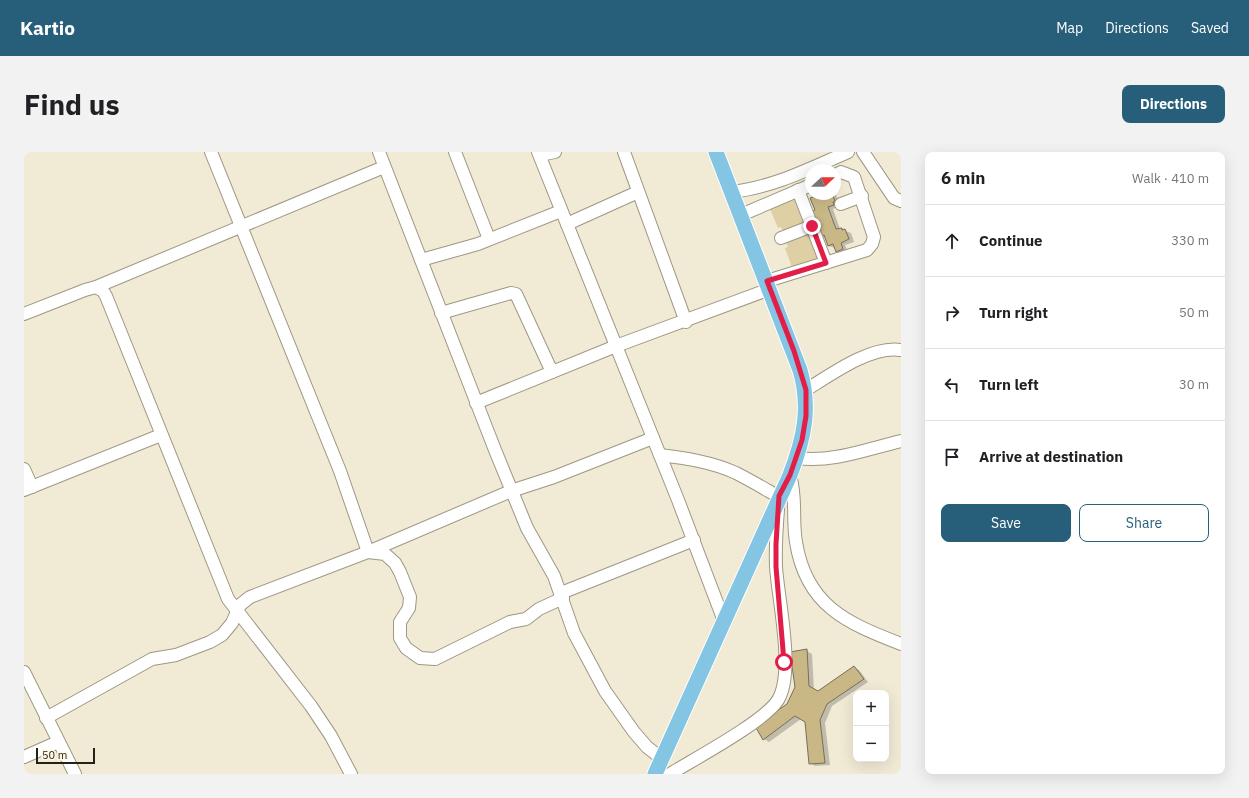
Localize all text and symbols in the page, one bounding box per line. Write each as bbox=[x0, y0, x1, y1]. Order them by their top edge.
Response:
text: Kartio bbox=[20, 16, 75, 40]
text: Map bbox=[1056, 19, 1083, 37]
text: Directions bbox=[1105, 19, 1169, 37]
text: Saved bbox=[1191, 19, 1229, 37]
button: Directions bbox=[1122, 85, 1225, 123]
text: Find us bbox=[24, 86, 120, 123]
north arrow bbox=[805, 164, 841, 200]
text: 6 min bbox=[941, 167, 985, 189]
text: Walk · 410 m bbox=[1132, 170, 1209, 187]
route end bbox=[803, 217, 821, 235]
icon: ahead bbox=[941, 230, 963, 252]
text: Continue bbox=[979, 231, 1043, 250]
text: 330 m bbox=[1171, 232, 1209, 249]
icon: right bbox=[941, 302, 963, 324]
text: Turn right bbox=[979, 303, 1048, 322]
text: 50 m bbox=[1179, 304, 1209, 321]
icon: left bbox=[941, 374, 963, 396]
text: Turn left bbox=[979, 375, 1039, 394]
text: 30 m bbox=[1179, 376, 1209, 393]
icon: arrive bbox=[941, 446, 963, 468]
text: Arrive at destination bbox=[979, 447, 1123, 466]
button: Save bbox=[941, 504, 1071, 542]
button: Share bbox=[1079, 504, 1209, 542]
route start bbox=[775, 653, 793, 671]
map controls bbox=[853, 690, 889, 762]
button: + bbox=[853, 690, 889, 726]
button: − bbox=[853, 726, 889, 762]
scale bar bbox=[36, 746, 95, 765]
text: 50 m bbox=[42, 748, 67, 762]

